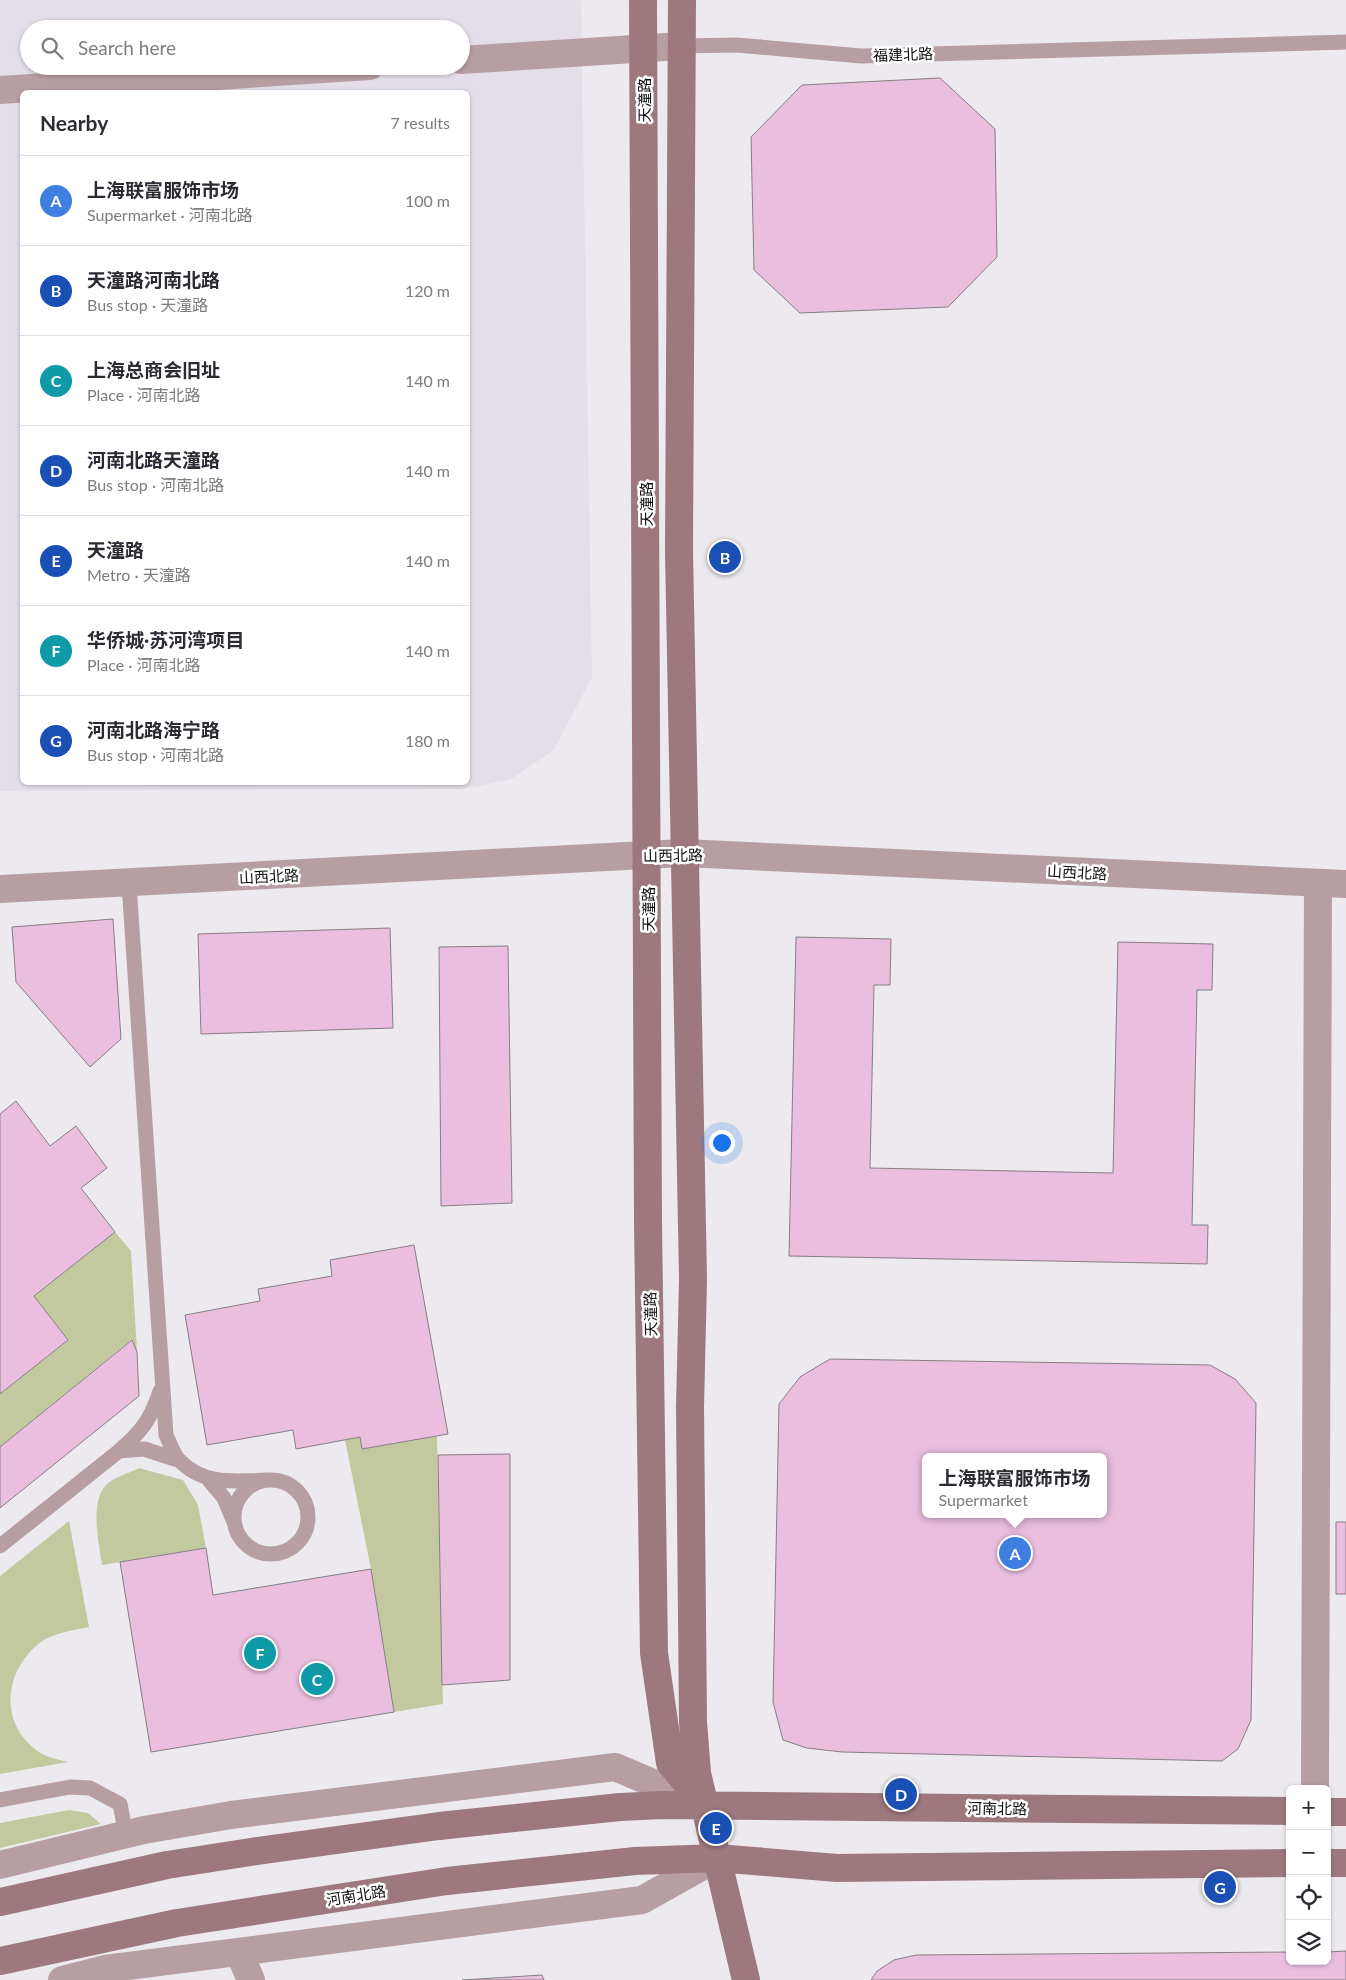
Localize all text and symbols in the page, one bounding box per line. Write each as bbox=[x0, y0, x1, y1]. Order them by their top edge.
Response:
search box bbox=[20, 20, 470, 75]
icon: search bbox=[38, 34, 66, 62]
text: Search here bbox=[78, 36, 176, 59]
street label: 福建北路 bbox=[873, 44, 933, 64]
street label: 天潼路 bbox=[635, 77, 653, 123]
text: Nearby bbox=[40, 110, 108, 135]
text: 7 results bbox=[390, 113, 450, 132]
text: 上海联富服饰市场 bbox=[87, 178, 239, 201]
text: A bbox=[50, 191, 62, 210]
text: 100 m bbox=[405, 191, 450, 210]
text: Supermarket · 河南北路 bbox=[87, 205, 253, 224]
text: 天潼路河南北路 bbox=[87, 268, 220, 291]
text: B bbox=[51, 281, 61, 300]
text: 120 m bbox=[405, 281, 450, 300]
text: Bus stop · 天潼路 bbox=[87, 295, 208, 314]
text: 上海总商会旧址 bbox=[87, 358, 220, 381]
text: C bbox=[51, 371, 61, 390]
text: 140 m bbox=[405, 371, 450, 390]
text: Place · 河南北路 bbox=[87, 385, 201, 404]
text: 河南北路天潼路 bbox=[87, 448, 220, 471]
text: D bbox=[50, 461, 62, 480]
text: 140 m bbox=[405, 461, 450, 480]
text: Bus stop · 河南北路 bbox=[87, 475, 224, 494]
street label: 天潼路 bbox=[637, 481, 655, 527]
text: 天潼路 bbox=[87, 538, 144, 561]
pin: B bbox=[709, 538, 741, 576]
text: E bbox=[51, 551, 61, 570]
text: 140 m bbox=[405, 551, 450, 570]
text: Metro · 天潼路 bbox=[87, 565, 191, 584]
text: 华侨城·苏河湾项目 bbox=[87, 628, 244, 651]
text: F bbox=[51, 641, 61, 660]
text: 140 m bbox=[405, 641, 450, 660]
text: Place · 河南北路 bbox=[87, 655, 201, 674]
text: 河南北路海宁路 bbox=[87, 718, 220, 741]
text: G bbox=[50, 731, 62, 750]
text: 180 m bbox=[405, 731, 450, 750]
text: Bus stop · 河南北路 bbox=[87, 745, 224, 764]
street label: 山西北路 bbox=[643, 845, 703, 865]
street label: 山西北路 bbox=[1047, 861, 1107, 883]
street label: 山西北路 bbox=[239, 865, 299, 887]
street label: 天潼路 bbox=[639, 886, 657, 932]
your location bbox=[709, 1130, 735, 1156]
street label: 天潼路 bbox=[641, 1291, 659, 1337]
popup bbox=[922, 1453, 1107, 1518]
text: 上海联富服饰市场 bbox=[938, 1466, 1091, 1489]
text: Supermarket bbox=[938, 1490, 1028, 1509]
pin: A bbox=[999, 1534, 1031, 1572]
pin: F bbox=[244, 1634, 276, 1672]
pin: C bbox=[301, 1660, 333, 1698]
pin: D bbox=[885, 1775, 917, 1813]
map controls bbox=[1286, 1785, 1331, 1965]
button: + bbox=[1286, 1785, 1331, 1830]
street label: 河南北路 bbox=[967, 1798, 1027, 1818]
pin: E bbox=[700, 1809, 732, 1847]
button: − bbox=[1286, 1830, 1331, 1875]
pin: G bbox=[1204, 1868, 1236, 1906]
button: locate bbox=[1286, 1875, 1331, 1920]
street label: 河南北路 bbox=[325, 1881, 387, 1909]
button: layers bbox=[1286, 1920, 1331, 1965]

